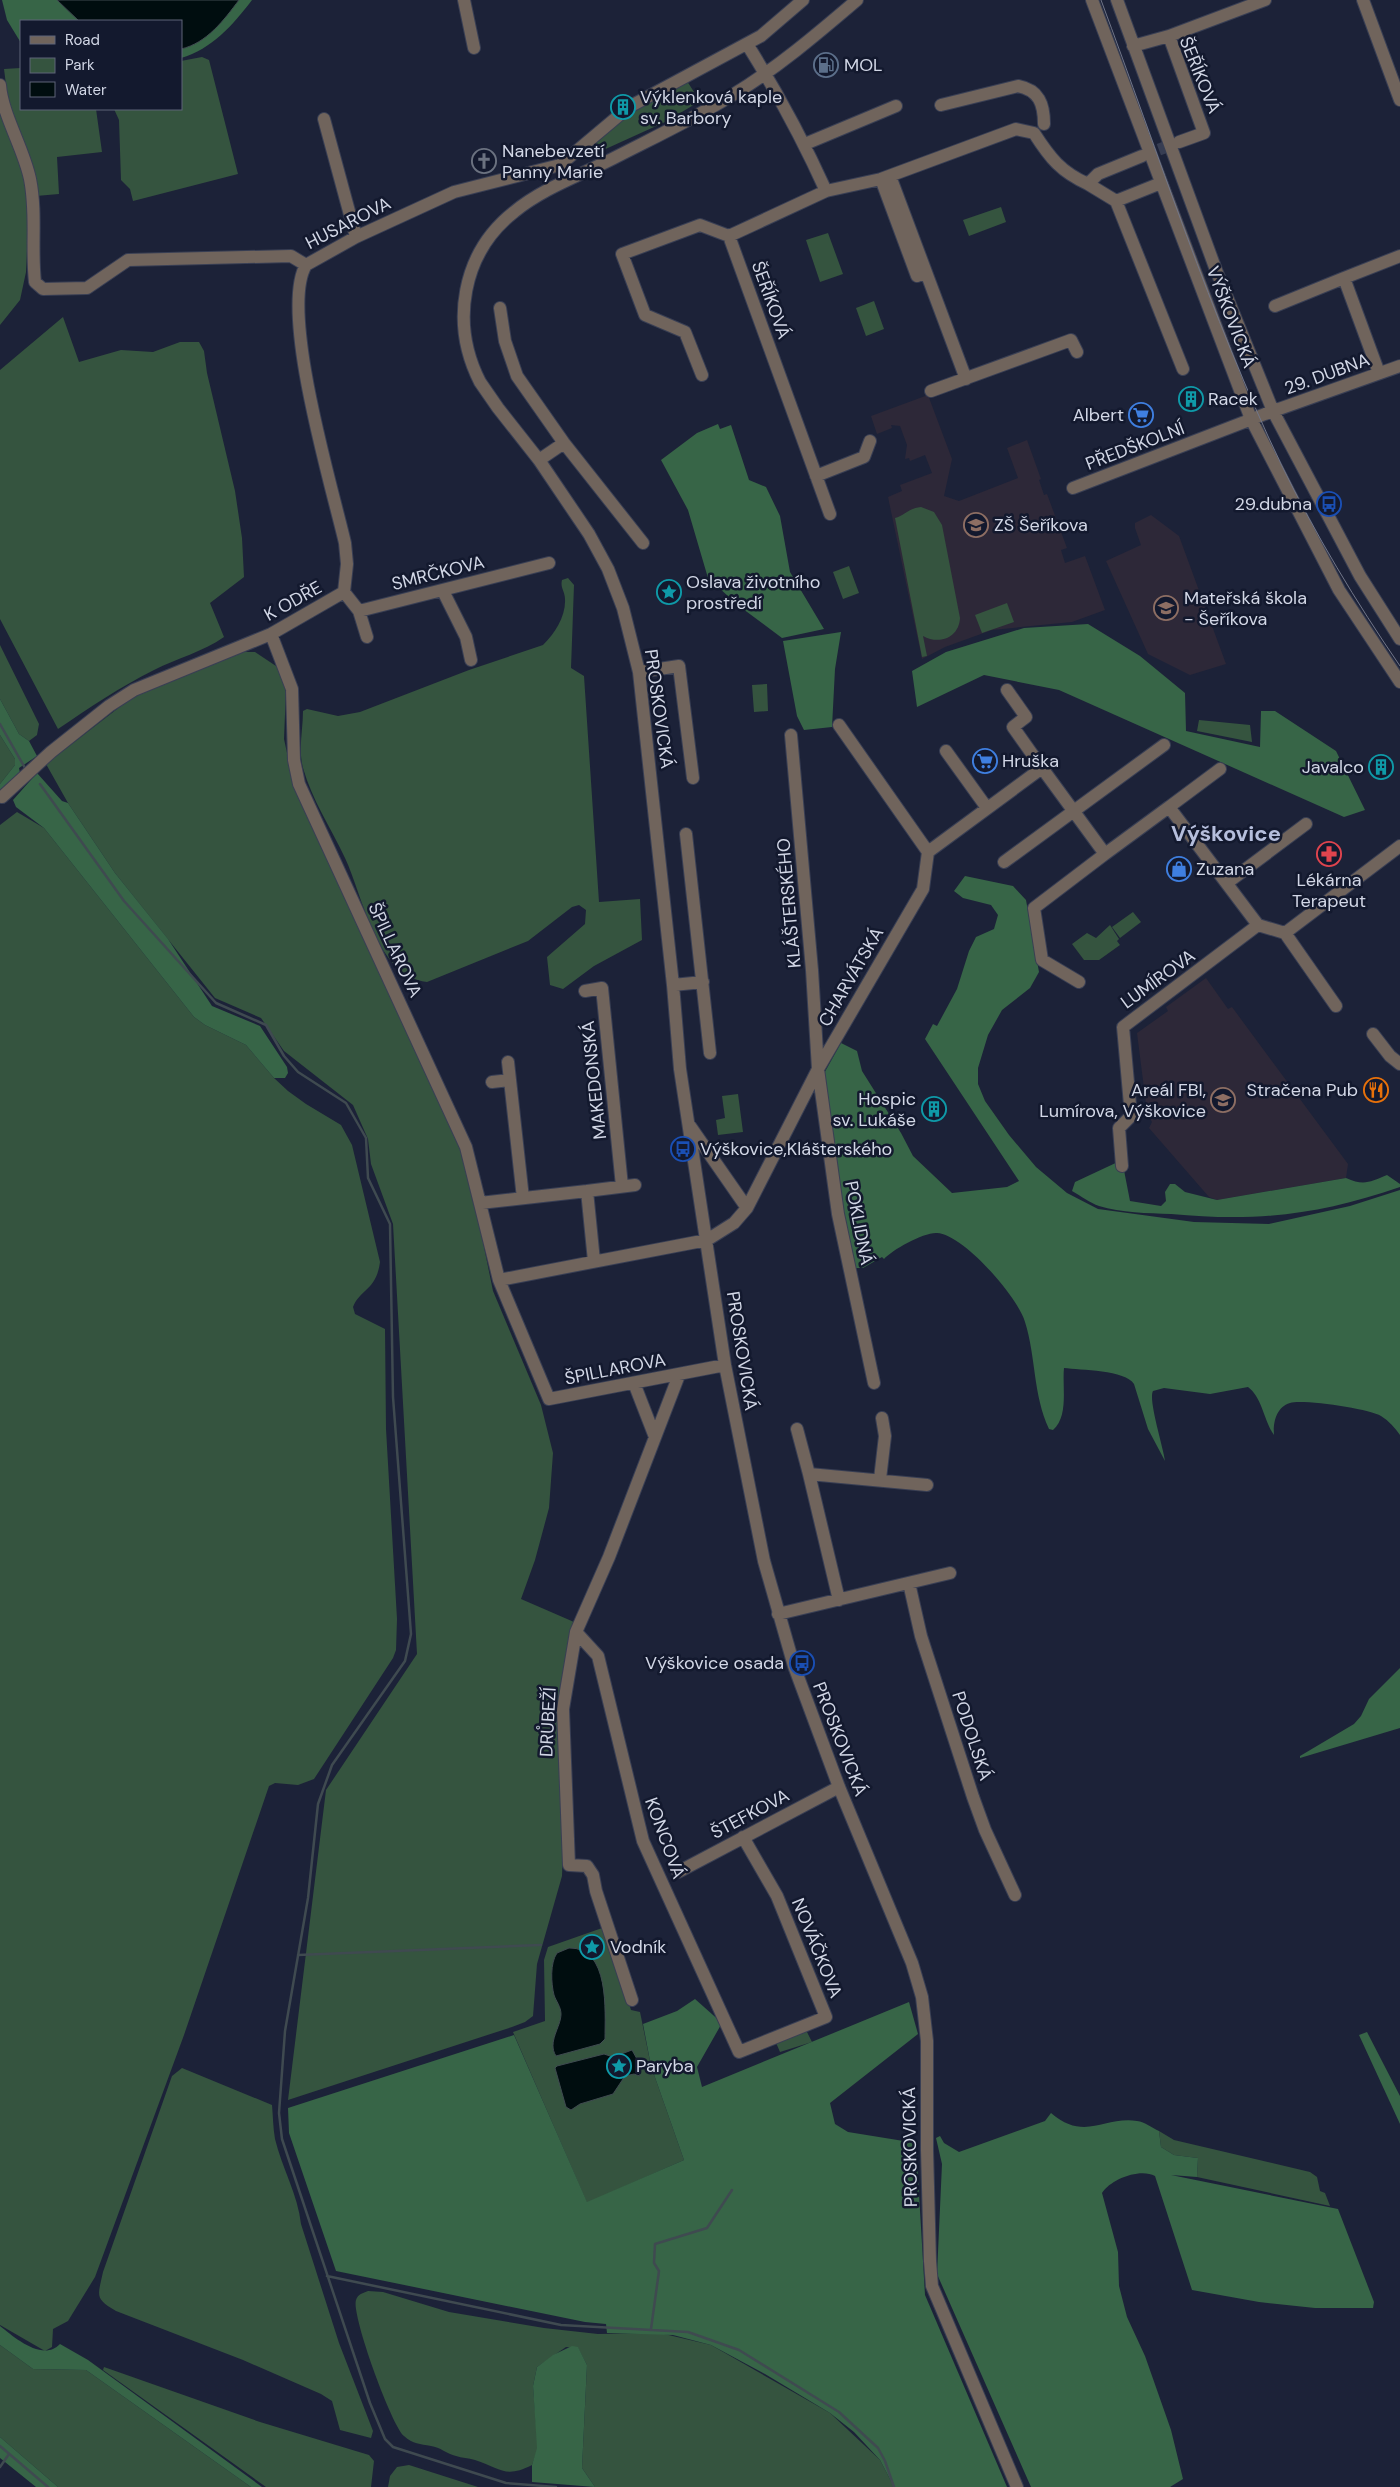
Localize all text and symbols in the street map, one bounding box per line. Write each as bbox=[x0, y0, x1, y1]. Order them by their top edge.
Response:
legend bbox=[20, 20, 182, 110]
text: Road bbox=[65, 30, 100, 50]
street label: ŠEŘÍKOVÁ bbox=[1174, 33, 1226, 117]
fuel station icon: MOL bbox=[813, 52, 839, 78]
place label: MOL bbox=[844, 53, 883, 77]
text: Park bbox=[65, 55, 95, 75]
text: Water bbox=[65, 80, 107, 100]
place label: Výklenková kaple sv. Barbory bbox=[640, 85, 782, 130]
building icon: Výklenková kaple sv. Barbory bbox=[610, 94, 636, 120]
place label: Nanebevzetí Panny Marie bbox=[502, 139, 605, 184]
church icon: Nanebevzetí Panny Marie bbox=[471, 148, 497, 174]
street label: HUSAROVA bbox=[301, 191, 395, 255]
street label: ŠEŘÍKOVÁ bbox=[746, 258, 796, 342]
street label: VÝŠKOVICKÁ bbox=[1201, 263, 1261, 371]
street label: 29. DUBNA bbox=[1281, 348, 1373, 400]
building icon: Racek bbox=[1178, 386, 1204, 412]
place label: Racek bbox=[1208, 387, 1258, 411]
supermarket icon: Albert bbox=[1128, 402, 1154, 428]
place label: Albert bbox=[1073, 403, 1124, 427]
street label: PŘEDŠKOLNÍ bbox=[1082, 416, 1189, 476]
bus stop icon: 29.dubna bbox=[1316, 491, 1342, 517]
place label: 29.dubna bbox=[1234, 492, 1312, 516]
school or university icon: ZŠ Šeříkova bbox=[963, 512, 989, 538]
place label: ZŠ Šeříkova bbox=[994, 513, 1088, 537]
street label: SMRČKOVA bbox=[389, 550, 487, 596]
place label: Oslava životního prostředí bbox=[686, 570, 820, 615]
street label: K ODŘE bbox=[260, 575, 326, 627]
place icon: Oslava životního prostředí bbox=[656, 579, 682, 605]
place label: Mateřská škola - Šeříkova bbox=[1184, 586, 1307, 631]
school or university icon: Mateřská škola - Šeříkova bbox=[1153, 595, 1179, 621]
street label: PROSKOVICKÁ bbox=[639, 648, 679, 770]
supermarket icon: Hruška bbox=[972, 748, 998, 774]
place label: Hruška bbox=[1002, 749, 1059, 773]
building icon: Javalco bbox=[1368, 754, 1394, 780]
place label: Javalco bbox=[1302, 755, 1364, 779]
district label: Výškovice bbox=[1171, 819, 1281, 848]
street label: KLÁŠTERSKÉHO bbox=[771, 837, 807, 969]
pharmacy icon: Lékárna Terapeut bbox=[1316, 841, 1342, 867]
shop icon: Zuzana bbox=[1166, 856, 1192, 882]
place label: Zuzana bbox=[1196, 857, 1254, 881]
place label: Lékárna Terapeut bbox=[1292, 868, 1366, 913]
street label: ŠPILLAROVA bbox=[362, 899, 428, 1002]
street label: CHARVÁTSKÁ bbox=[813, 923, 889, 1031]
street label: LUMÍROVA bbox=[1116, 944, 1200, 1014]
street label: MAKEDONSKÁ bbox=[576, 1019, 612, 1141]
restaurant icon: Stračena Pub bbox=[1363, 1077, 1389, 1103]
place label: Areál FBI, Lumírova, Výškovice bbox=[1039, 1078, 1206, 1123]
place label: Stračena Pub bbox=[1247, 1078, 1358, 1102]
place label: Hospic sv. Lukáše bbox=[832, 1087, 916, 1132]
school or university icon: Areál FBI, Lumírova, Výškovice bbox=[1210, 1087, 1236, 1113]
building icon: Hospic sv. Lukáše bbox=[921, 1096, 947, 1122]
bus stop icon: Výškovice,Klášterského bbox=[670, 1136, 696, 1162]
place label: Výškovice,Klášterského bbox=[700, 1137, 892, 1161]
street label: POKLIDNÁ bbox=[839, 1179, 879, 1267]
street label: PROSKOVICKÁ bbox=[721, 1290, 763, 1412]
street label: ŠPILLAROVA bbox=[562, 1347, 668, 1391]
bus stop icon: Výškovice osada bbox=[789, 1650, 815, 1676]
place label: Výškovice osada bbox=[645, 1651, 784, 1675]
street label: PROSKOVICKÁ bbox=[807, 1679, 873, 1800]
street label: DRŮBEŽÍ bbox=[534, 1686, 562, 1758]
street label: PODOLSKÁ bbox=[946, 1688, 998, 1784]
street label: ŠTEFKOVA bbox=[707, 1783, 793, 1845]
street label: KONCOVÁ bbox=[639, 1794, 691, 1882]
street label: NOVÁČKOVA bbox=[786, 1894, 848, 2002]
place icon: Vodník bbox=[579, 1934, 605, 1960]
place label: Vodník bbox=[610, 1935, 666, 1959]
place icon: Paryba bbox=[606, 2053, 632, 2079]
place label: Paryba bbox=[636, 2054, 694, 2078]
street label: PROSKOVICKÁ bbox=[897, 2087, 923, 2207]

